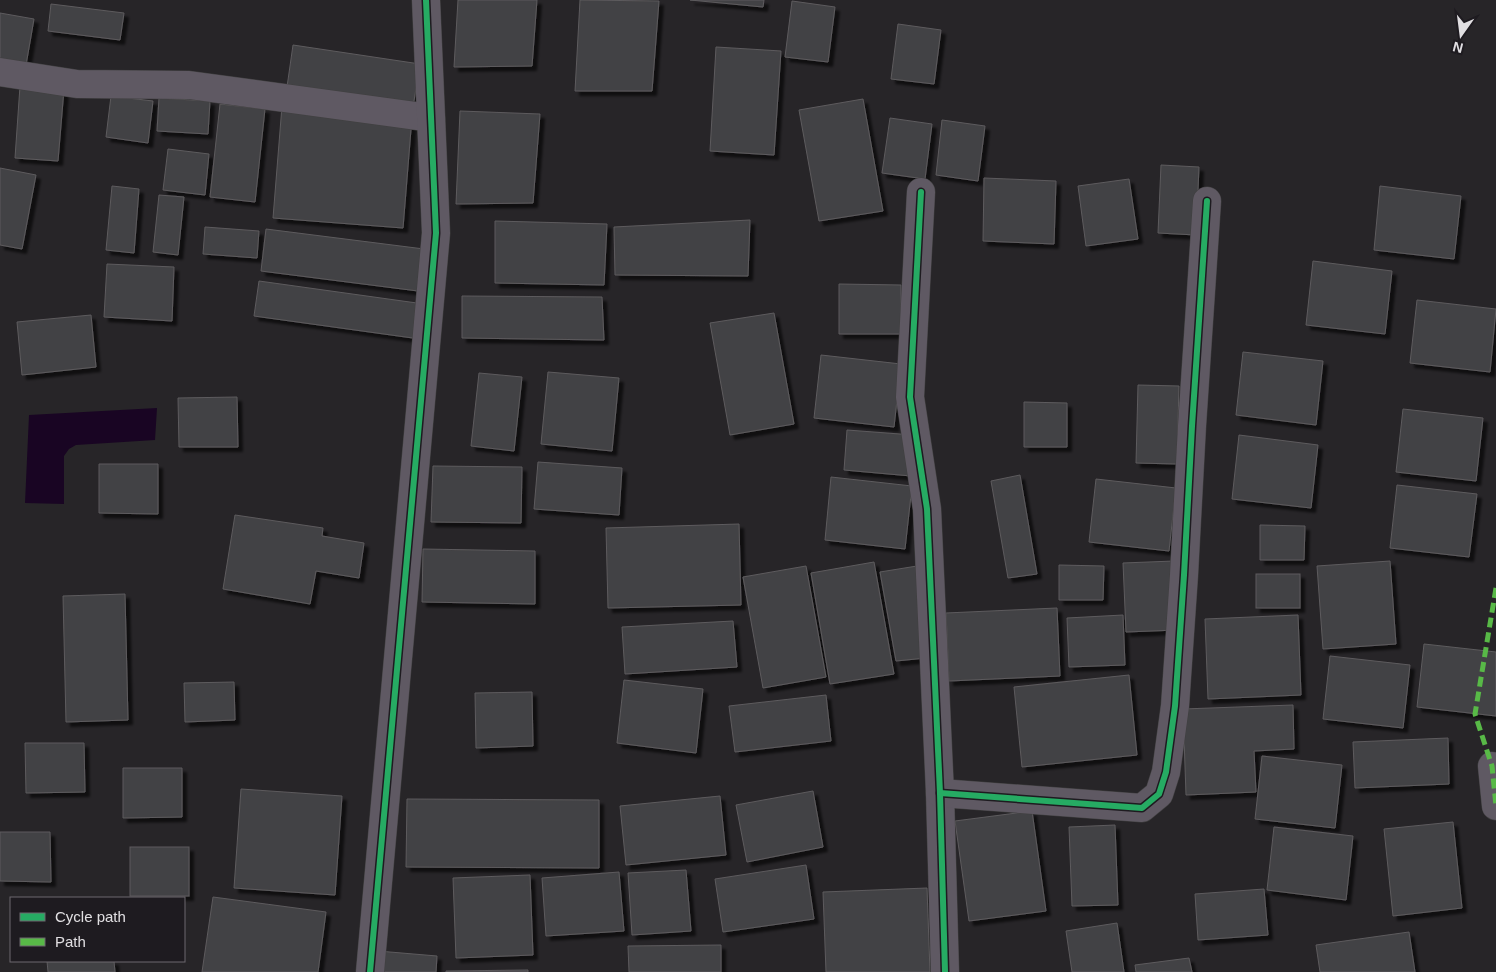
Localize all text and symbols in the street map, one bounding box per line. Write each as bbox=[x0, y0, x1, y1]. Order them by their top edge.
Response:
north arrow bbox=[1436, 10, 1486, 60]
text: N bbox=[1451, 39, 1465, 57]
legend bbox=[10, 897, 185, 962]
text: Cycle path bbox=[55, 908, 126, 925]
text: Path bbox=[55, 933, 86, 950]

